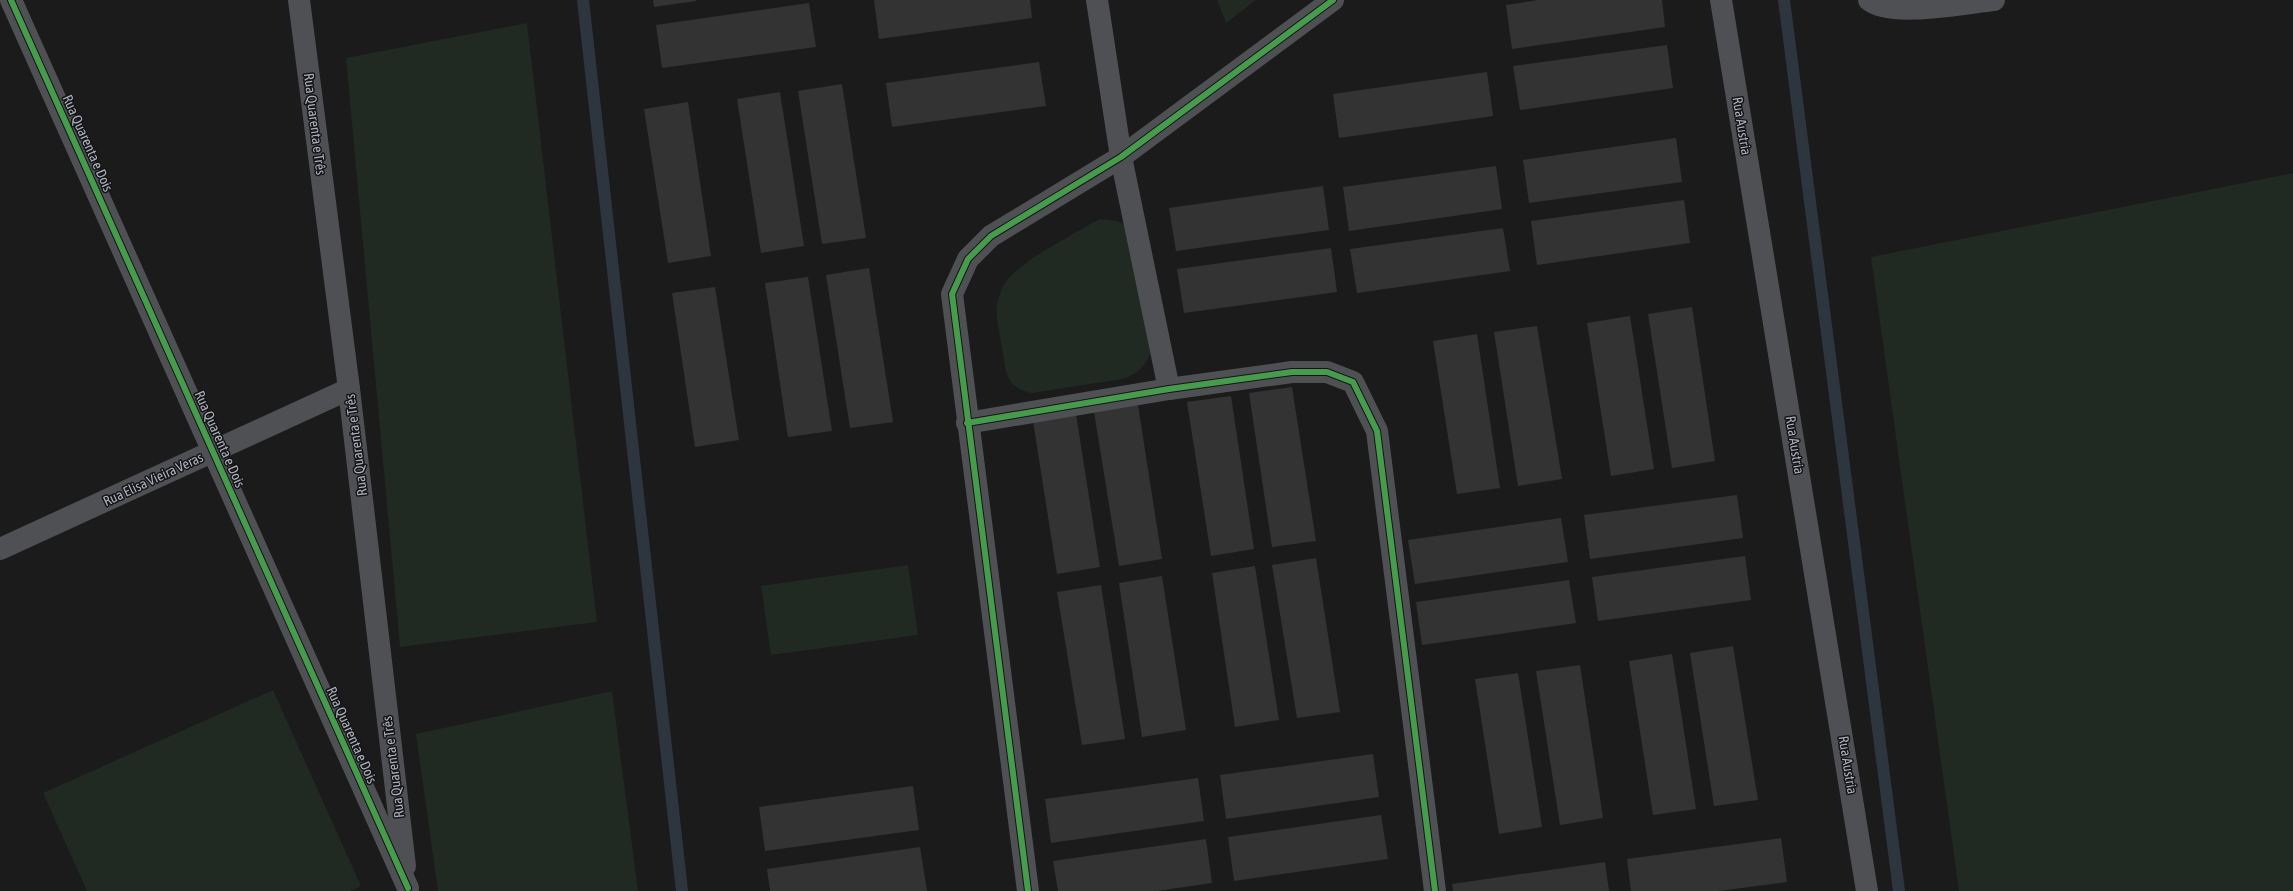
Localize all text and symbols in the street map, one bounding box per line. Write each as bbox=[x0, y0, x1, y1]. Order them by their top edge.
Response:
street label: Rua Quarenta e Três bbox=[301, 72, 329, 176]
street label: Rua Quarenta e Dois bbox=[59, 92, 117, 194]
street label: Rua Austria bbox=[1730, 96, 1754, 156]
street label: Rua Quarenta e Dois bbox=[191, 388, 249, 490]
street label: Rua Quarenta e Três bbox=[342, 393, 370, 497]
street label: Rua Austria bbox=[1783, 415, 1807, 475]
street label: Rua Elisa Vieira Veras bbox=[100, 449, 206, 509]
street label: Rua Quarenta e Dois bbox=[323, 684, 381, 786]
street label: Rua Quarenta e Três bbox=[379, 715, 407, 819]
street label: Rua Austria bbox=[1836, 735, 1860, 795]

